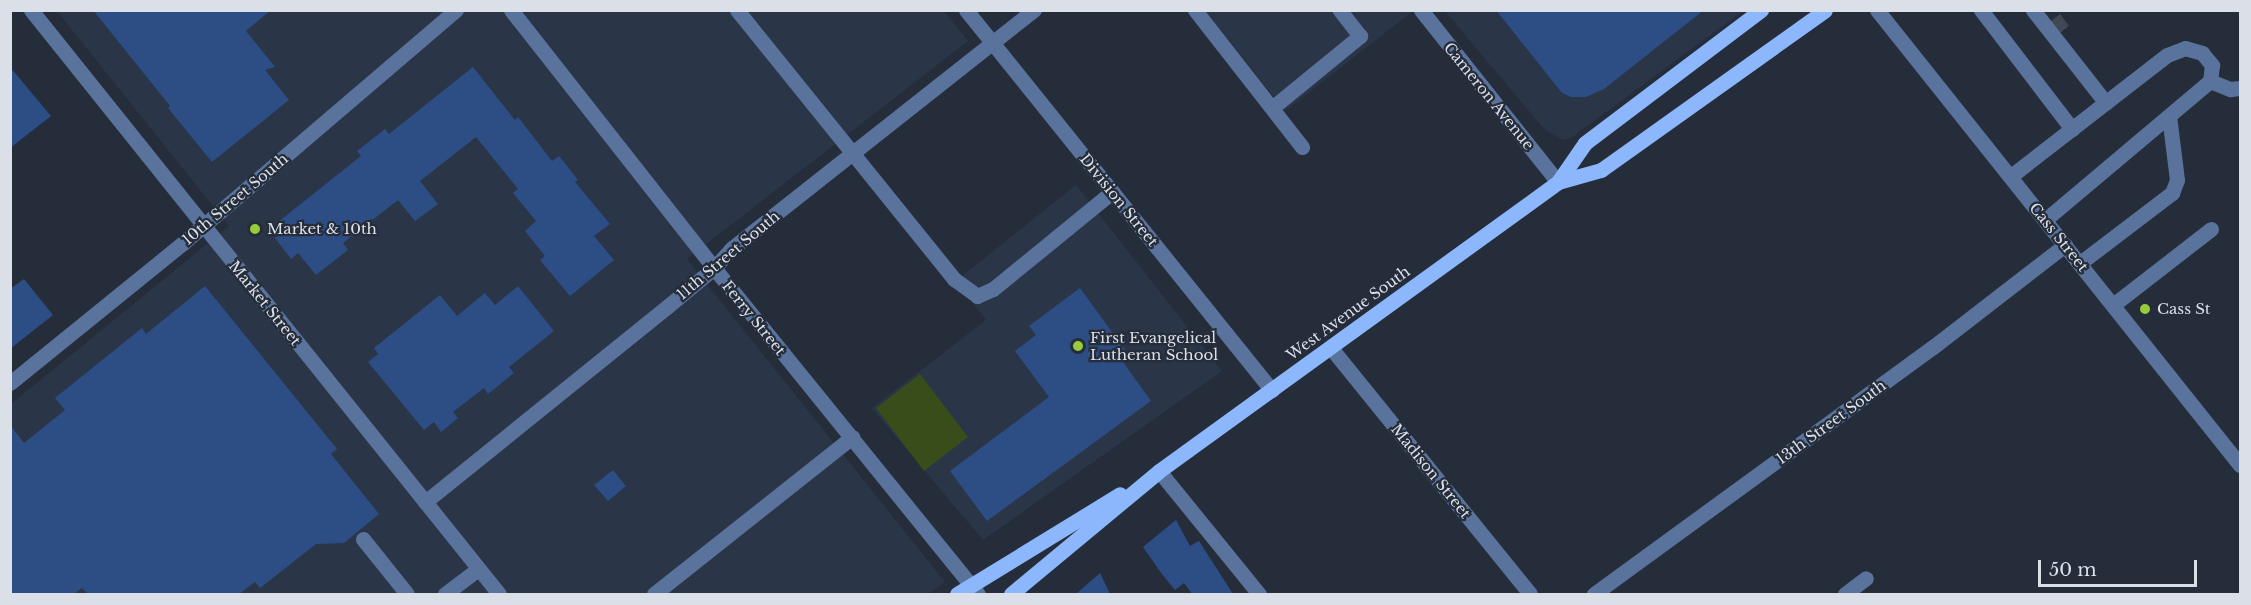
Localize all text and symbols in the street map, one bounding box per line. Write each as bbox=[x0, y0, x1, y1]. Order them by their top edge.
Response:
street label: Cameron Avenue bbox=[1440, 38, 1538, 154]
street label: 10th Street South bbox=[178, 149, 292, 249]
street label: Division Street bbox=[1076, 150, 1162, 250]
street label: Cass Street bbox=[2026, 199, 2092, 275]
street label: 11th Street South bbox=[673, 207, 783, 303]
place label: Market & 10th bbox=[267, 220, 377, 238]
marker: Market & 10th bbox=[248, 222, 262, 236]
street label: Market Street bbox=[225, 257, 305, 349]
street label: West Avenue South bbox=[1283, 262, 1413, 364]
street label: Ferry Street bbox=[718, 277, 790, 359]
place label: Cass St bbox=[2157, 300, 2211, 318]
marker: Cass St bbox=[2138, 302, 2152, 316]
place label: First Evangelical Lutheran School bbox=[1090, 328, 1218, 363]
marker: First Evangelical Lutheran School bbox=[1071, 339, 1085, 353]
street label: 13th Street South bbox=[1773, 376, 1889, 468]
street label: Madison Street bbox=[1387, 420, 1475, 522]
scale bar bbox=[2041, 548, 2200, 586]
text: 50 m bbox=[2049, 559, 2097, 581]

